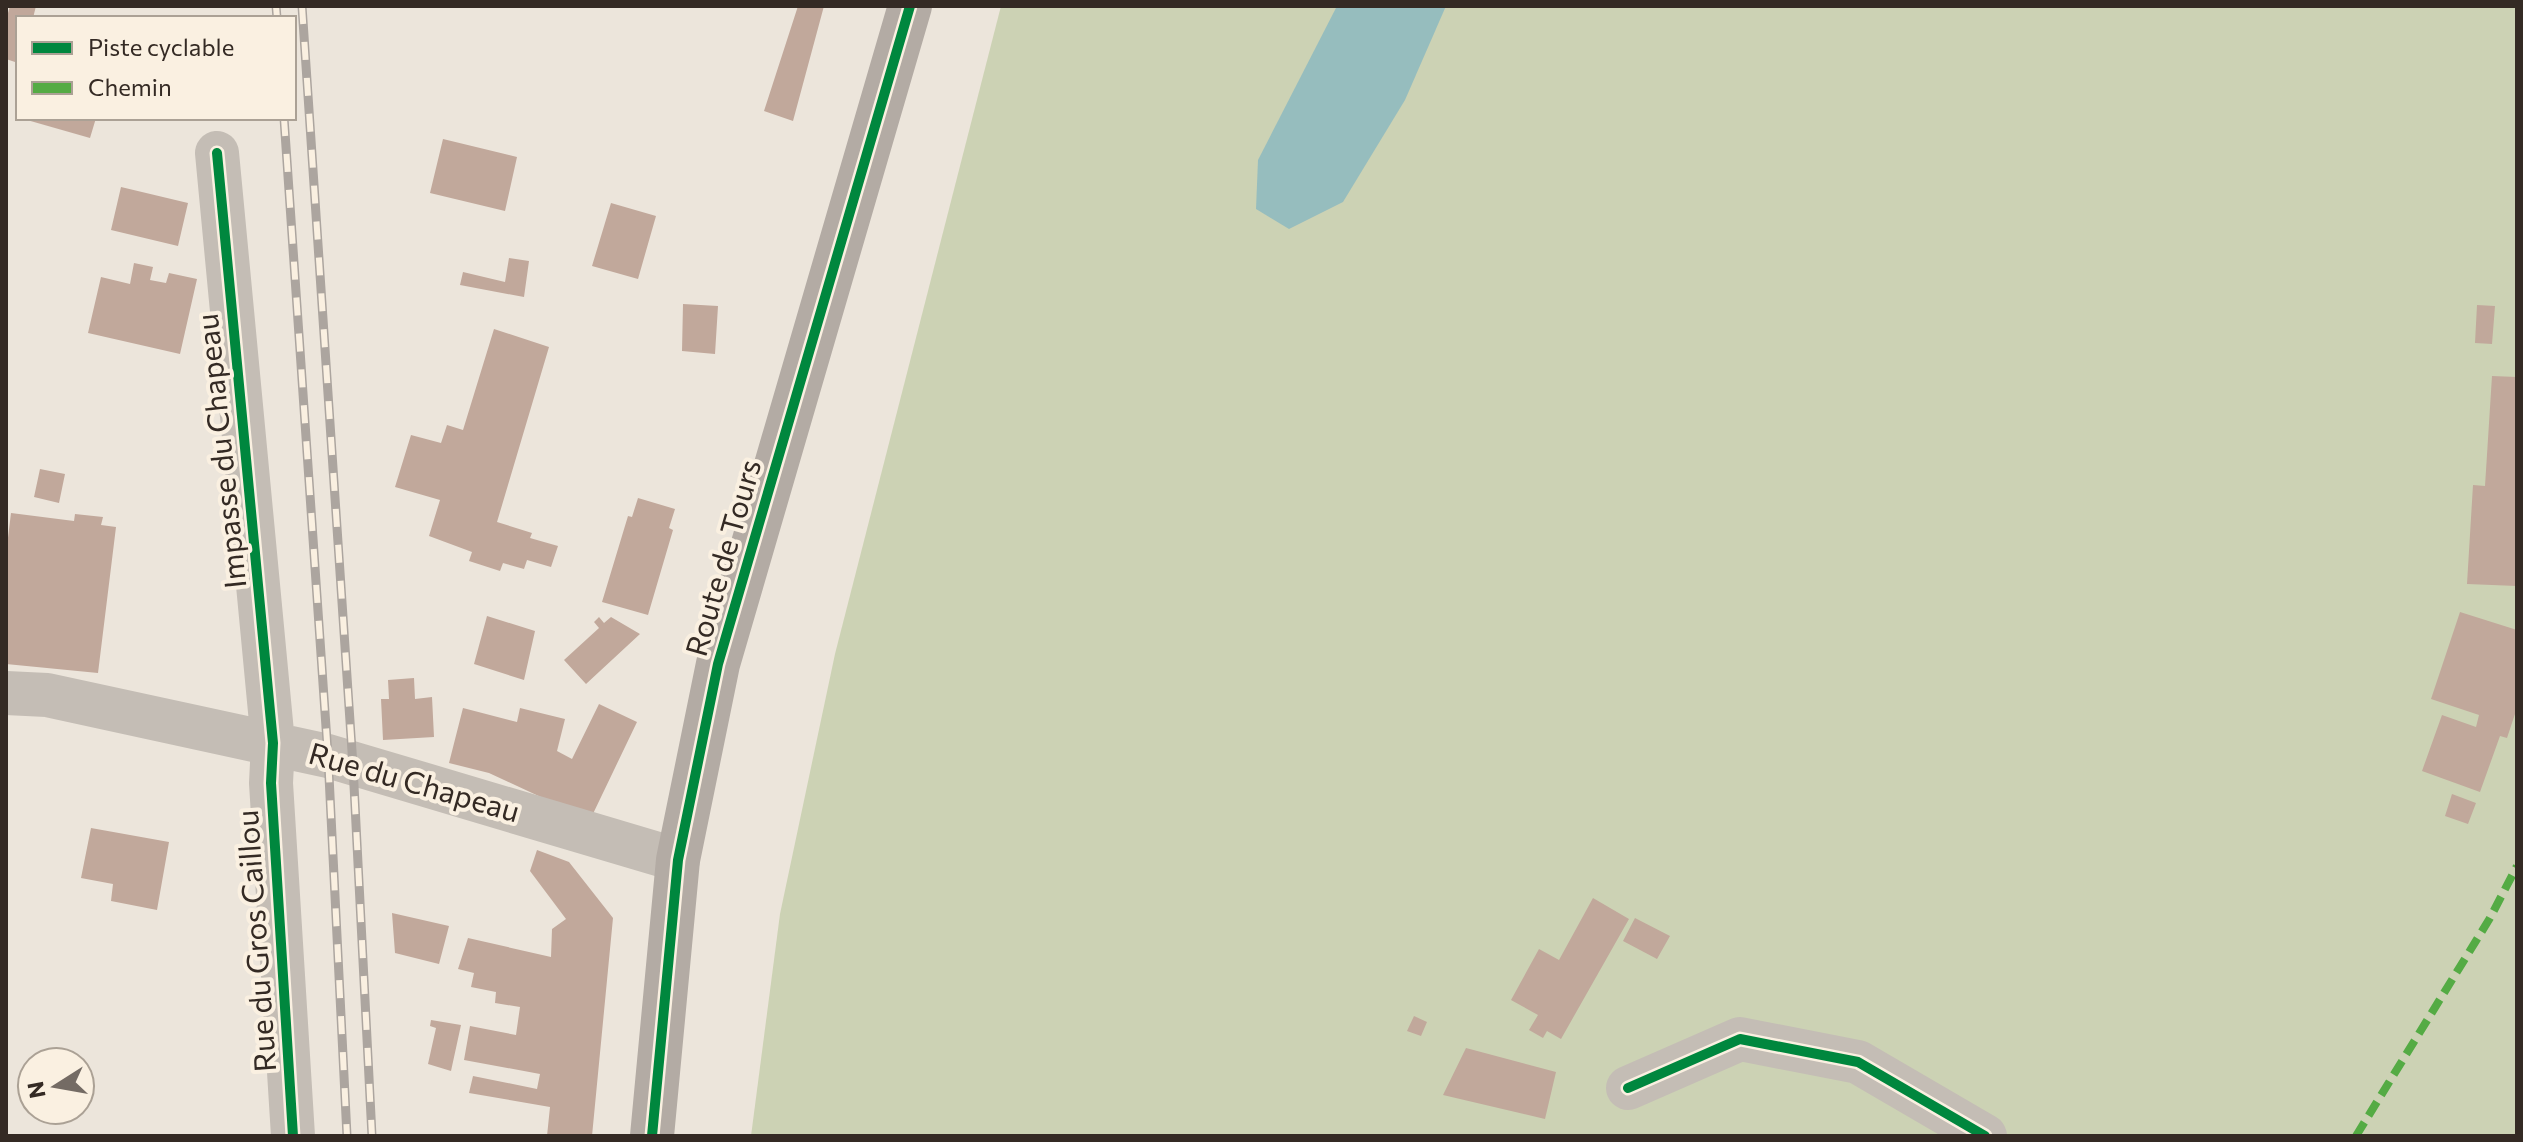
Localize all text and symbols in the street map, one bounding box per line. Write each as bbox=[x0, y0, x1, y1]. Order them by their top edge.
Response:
legend bbox=[16, 16, 296, 120]
text: Piste cyclable bbox=[88, 32, 234, 61]
text: Chemin bbox=[88, 72, 172, 101]
street label: Impasse du Chapeau bbox=[187, 312, 252, 590]
street label: Route de Tours bbox=[676, 455, 767, 660]
street label: Rue du Chapeau bbox=[305, 733, 524, 828]
street label: Rue du Gros Caillou bbox=[227, 809, 282, 1073]
north arrow bbox=[16, 1046, 96, 1126]
text: N bbox=[21, 1079, 51, 1101]

